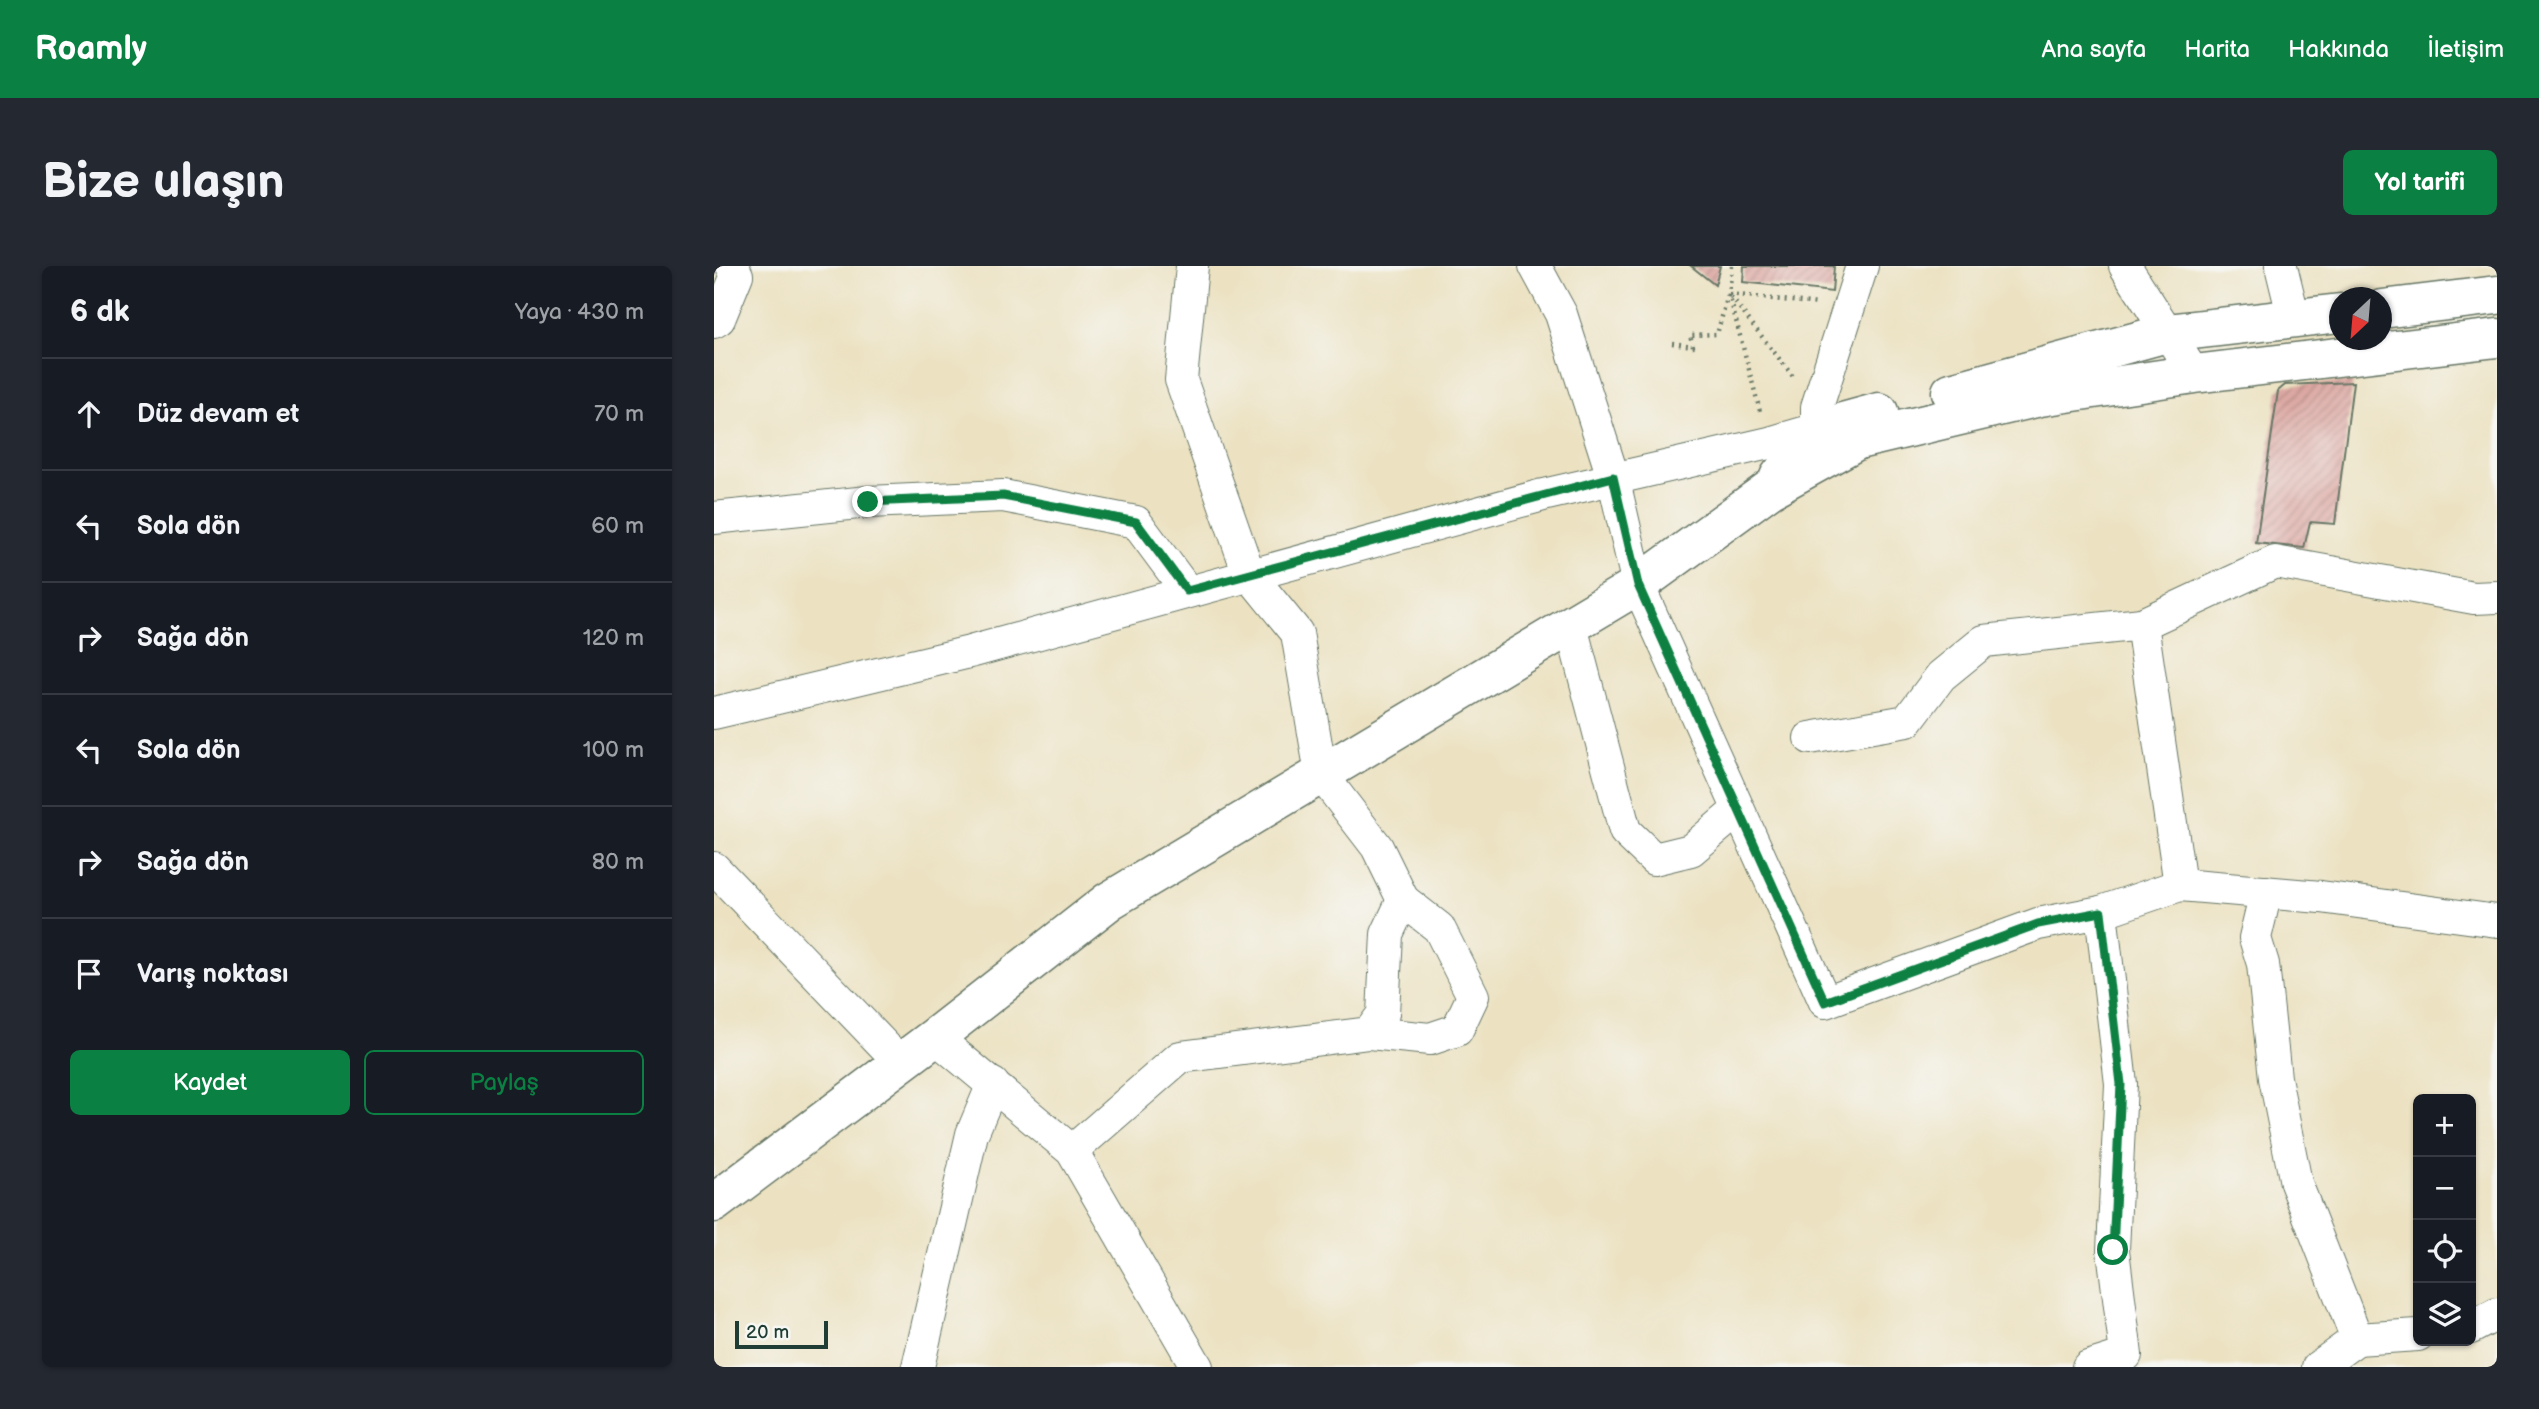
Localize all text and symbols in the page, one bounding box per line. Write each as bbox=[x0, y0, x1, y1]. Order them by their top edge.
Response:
text: Roamly bbox=[35, 29, 147, 69]
text: Ana sayfa bbox=[2042, 35, 2146, 64]
text: Harita bbox=[2184, 35, 2250, 64]
text: Hakkında bbox=[2288, 35, 2389, 64]
text: İletişim bbox=[2427, 35, 2504, 64]
button: Yol tarifi bbox=[2343, 150, 2497, 215]
text: Bize ulaşın bbox=[42, 153, 285, 212]
north arrow bbox=[2329, 287, 2392, 350]
text: 6 dk bbox=[70, 294, 130, 330]
text: Yaya · 430 m bbox=[515, 298, 644, 326]
icon: ahead bbox=[70, 395, 108, 433]
text: Düz devam et bbox=[137, 399, 299, 430]
text: 70 m bbox=[594, 400, 644, 428]
route end bbox=[852, 486, 883, 517]
icon: left bbox=[70, 507, 108, 545]
text: Sola dön bbox=[137, 511, 241, 542]
text: 60 m bbox=[591, 512, 644, 540]
icon: right bbox=[70, 619, 108, 657]
text: Sağa dön bbox=[137, 623, 249, 654]
text: 120 m bbox=[583, 624, 644, 652]
icon: left bbox=[70, 731, 108, 769]
text: Sola dön bbox=[137, 735, 241, 766]
text: 100 m bbox=[583, 736, 644, 764]
icon: right bbox=[70, 843, 108, 881]
text: Sağa dön bbox=[137, 847, 249, 878]
text: 80 m bbox=[592, 848, 644, 876]
icon: arrive bbox=[70, 955, 108, 993]
text: Varış noktası bbox=[137, 959, 288, 990]
button: Kaydet bbox=[70, 1050, 350, 1115]
button: Paylaş bbox=[364, 1050, 644, 1115]
map controls bbox=[2413, 1094, 2476, 1346]
button: + bbox=[2413, 1094, 2476, 1157]
button: − bbox=[2413, 1157, 2476, 1220]
button: locate bbox=[2413, 1220, 2476, 1283]
route start bbox=[2097, 1234, 2128, 1265]
button: layers bbox=[2413, 1283, 2476, 1346]
scale bar bbox=[735, 1318, 828, 1350]
text: 20 m bbox=[746, 1321, 789, 1344]

